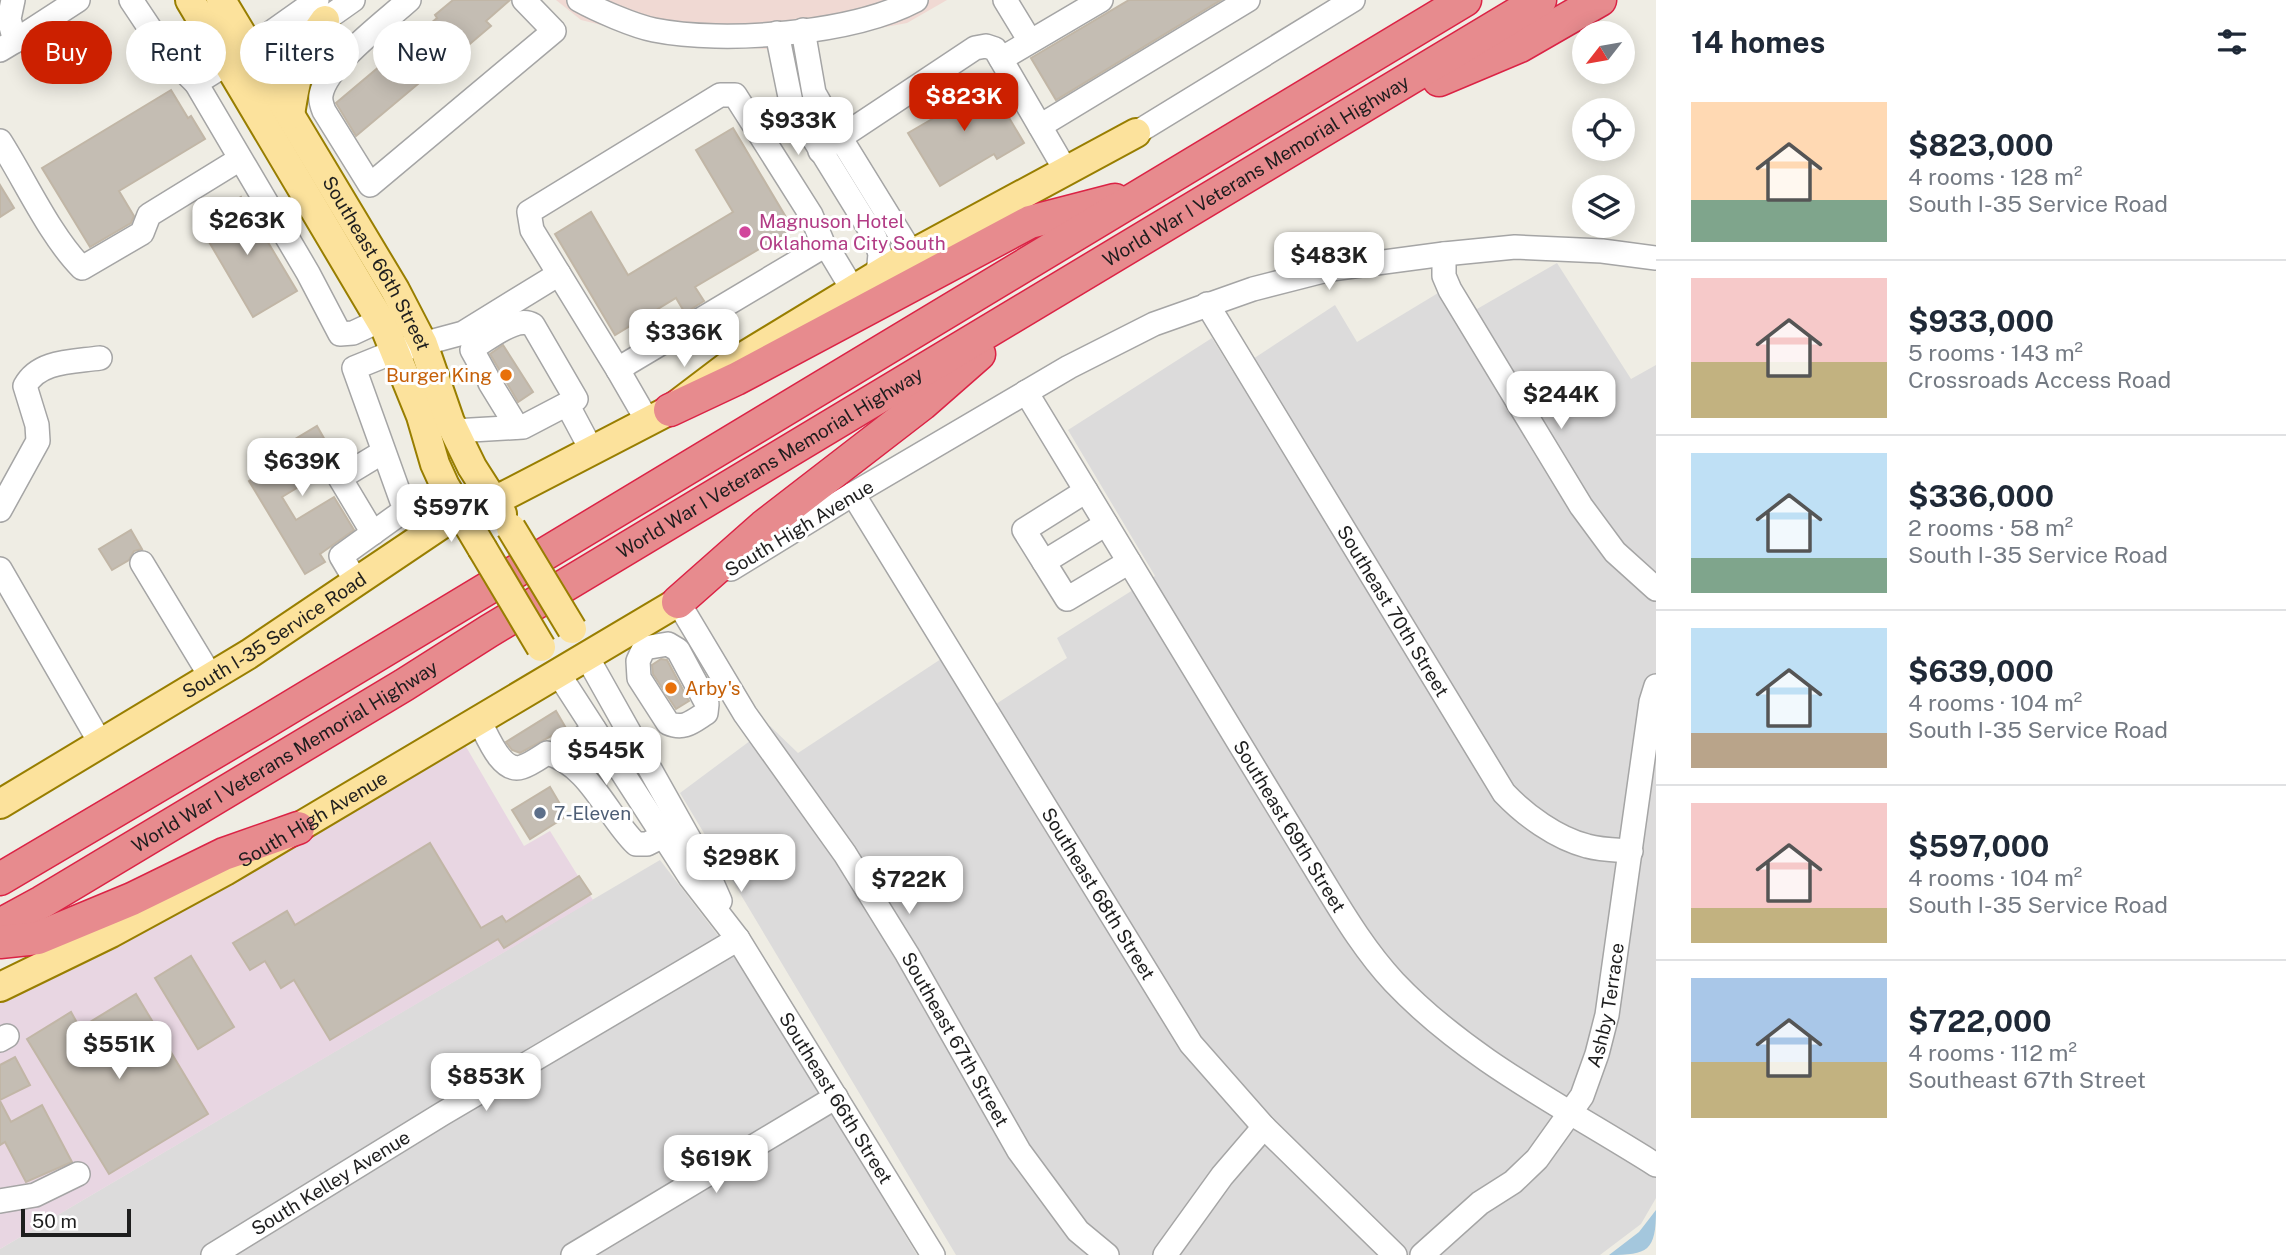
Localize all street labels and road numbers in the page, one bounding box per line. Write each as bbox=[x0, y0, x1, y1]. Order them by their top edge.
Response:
street label: World War I Veterans Memorial Highway bbox=[1099, 70, 1413, 271]
street label: Southeast 66th Street bbox=[318, 172, 435, 353]
street label: World War I Veterans Memorial Highway bbox=[613, 362, 927, 563]
street label: South High Avenue bbox=[721, 475, 877, 581]
street label: Southeast 70th Street bbox=[1333, 521, 1454, 701]
street label: South I-35 Service Road bbox=[178, 567, 370, 703]
street label: World War I Veterans Memorial Highway bbox=[128, 656, 442, 857]
street label: Southeast 69th Street bbox=[1229, 736, 1350, 916]
street label: South High Avenue bbox=[234, 766, 391, 872]
street label: Southeast 68th Street bbox=[1037, 804, 1160, 984]
street label: Ashby Terrace bbox=[1582, 941, 1628, 1070]
street label: Southeast 67th Street bbox=[897, 948, 1014, 1130]
street label: Southeast 66th Street bbox=[775, 1008, 897, 1188]
street label: South Kelley Avenue bbox=[247, 1126, 414, 1240]

